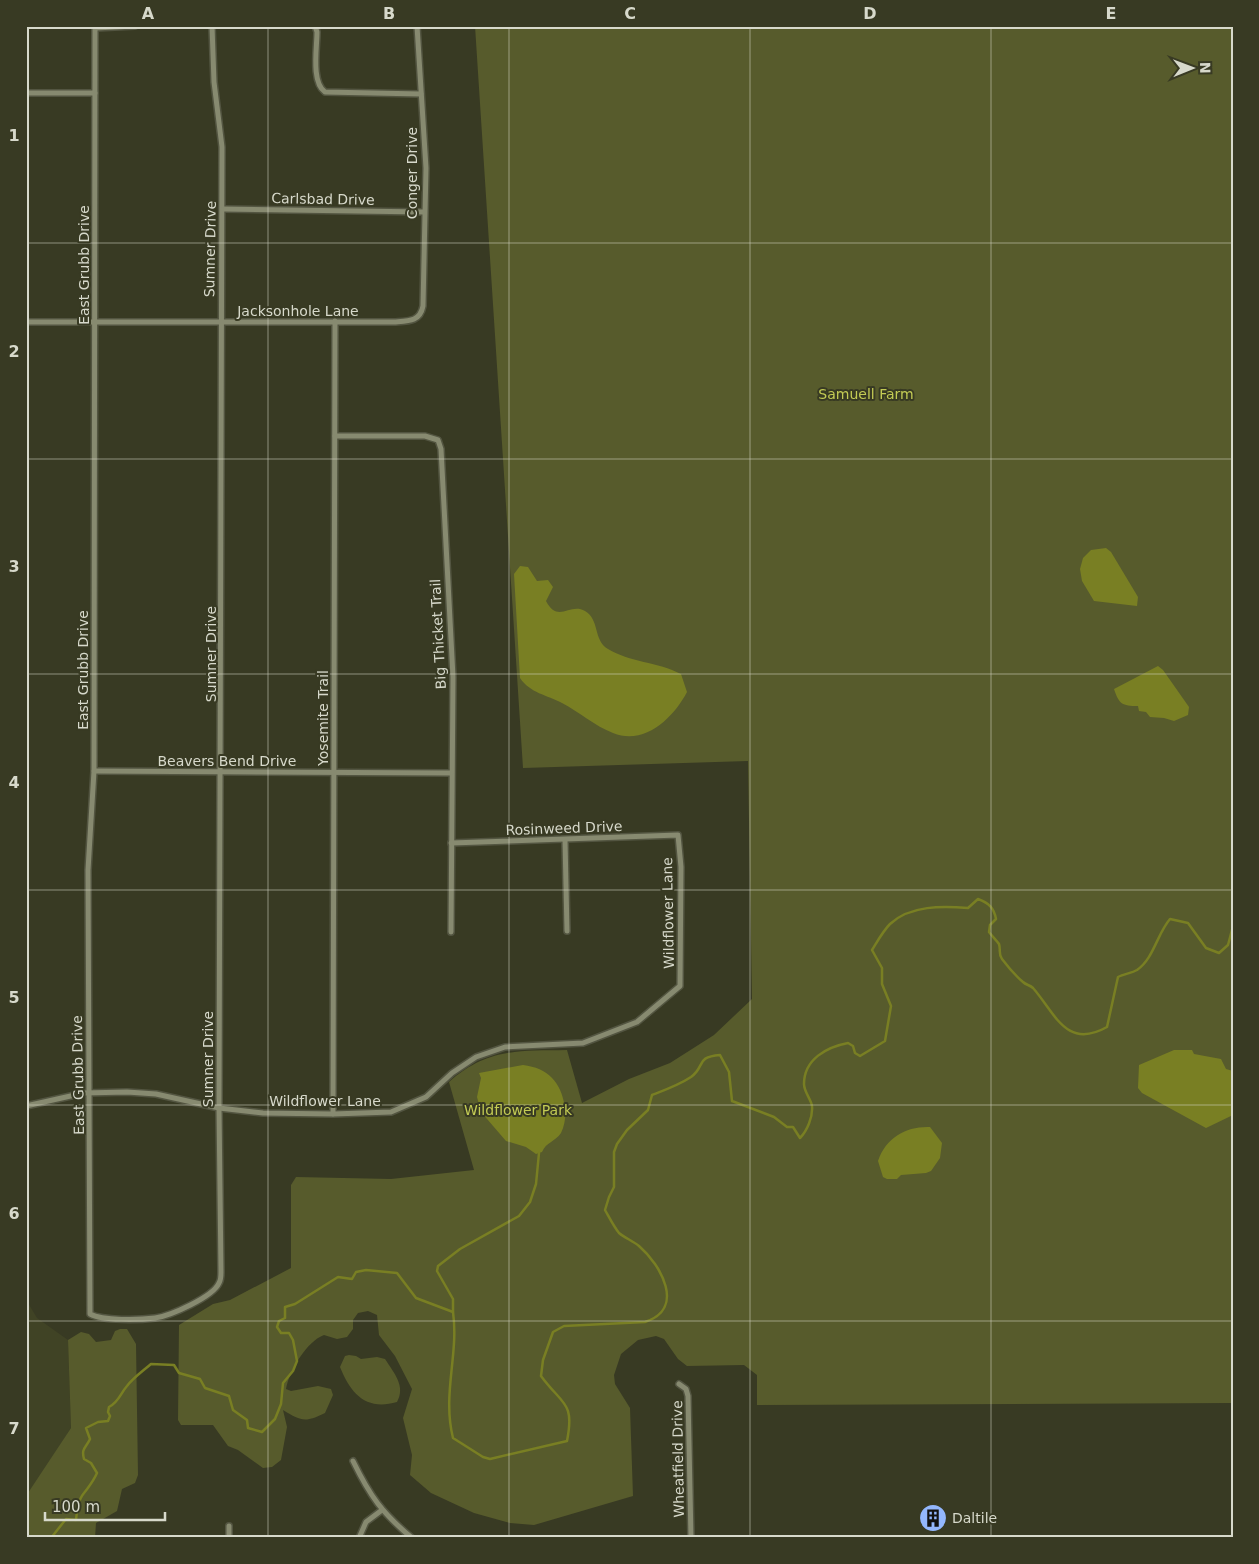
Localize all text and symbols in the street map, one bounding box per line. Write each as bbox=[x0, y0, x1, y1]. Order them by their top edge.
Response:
text: A bbox=[142, 4, 155, 23]
text: B bbox=[383, 4, 395, 23]
text: C bbox=[624, 4, 636, 23]
text: D bbox=[863, 4, 877, 23]
text: E bbox=[1106, 4, 1116, 23]
north arrow bbox=[1166, 42, 1216, 92]
text: N bbox=[1197, 62, 1213, 74]
text: 1 bbox=[8, 126, 20, 145]
street label: Conger Drive bbox=[404, 127, 420, 219]
street label: Carlsbad Drive bbox=[271, 190, 375, 208]
street label: Sumner Drive bbox=[201, 201, 219, 297]
street label: East Grubb Drive bbox=[76, 205, 92, 325]
street label: Jacksonhole Lane bbox=[236, 303, 359, 319]
text: 2 bbox=[8, 342, 20, 361]
park label: Samuell Farm bbox=[818, 386, 914, 402]
text: 3 bbox=[8, 557, 20, 576]
street label: Big Thicket Trail bbox=[427, 578, 449, 690]
street label: Sumner Drive bbox=[203, 606, 219, 702]
street label: East Grubb Drive bbox=[75, 610, 91, 730]
street label: Yosemite Trail bbox=[315, 670, 331, 767]
street label: Beavers Bend Drive bbox=[158, 753, 296, 769]
text: 4 bbox=[8, 773, 20, 792]
street label: Rosinweed Drive bbox=[505, 818, 623, 838]
street label: Wildflower Lane bbox=[659, 857, 677, 969]
text: 5 bbox=[8, 988, 20, 1007]
street label: Sumner Drive bbox=[200, 1011, 216, 1107]
street label: East Grubb Drive bbox=[69, 1015, 87, 1135]
street label: Wildflower Lane bbox=[269, 1093, 381, 1109]
park label: Wildflower Park bbox=[464, 1102, 573, 1118]
text: 6 bbox=[8, 1204, 20, 1223]
street label: Wheatfield Drive bbox=[669, 1400, 687, 1518]
text: 7 bbox=[8, 1419, 20, 1438]
scale bar bbox=[45, 1489, 165, 1521]
text: 100 m bbox=[52, 1498, 100, 1516]
building icon: Daltile bbox=[918, 1503, 948, 1533]
place label: Daltile bbox=[952, 1510, 997, 1526]

